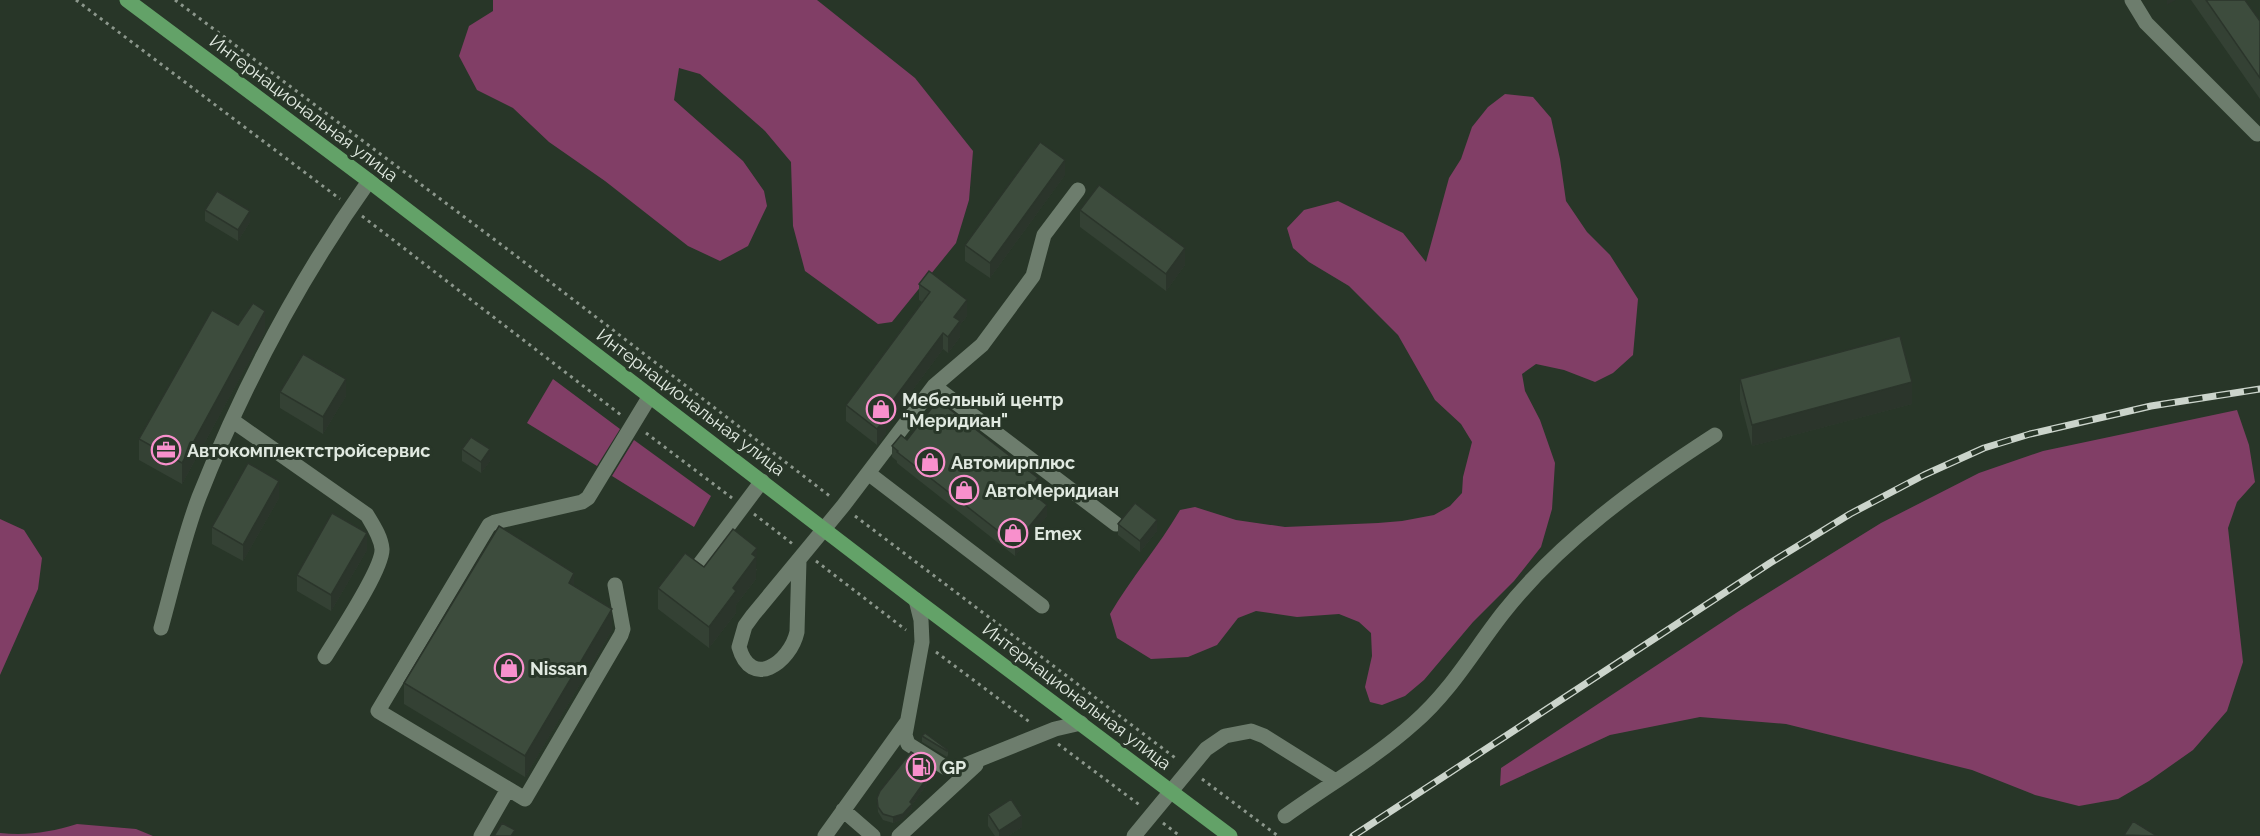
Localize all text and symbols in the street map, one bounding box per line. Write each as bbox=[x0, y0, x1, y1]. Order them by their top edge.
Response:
street label: Интернациональная улица bbox=[206, 30, 402, 186]
street label: Интернациональная улица bbox=[593, 324, 789, 480]
place label: Мебельный центр "Меридиан" bbox=[902, 389, 1063, 431]
shop icon: Мебельный центр "Меридиан" bbox=[865, 393, 897, 425]
office icon: Автокомплектстройсервис bbox=[150, 434, 182, 466]
place label: Автокомплектстройсервис bbox=[187, 440, 430, 461]
shop icon: Автомирплюс bbox=[914, 446, 946, 478]
place label: Автомирплюс bbox=[951, 452, 1075, 473]
shop icon: АвтоМеридиан bbox=[948, 474, 980, 506]
place label: АвтоМеридиан bbox=[985, 480, 1119, 501]
shop icon: Emex bbox=[997, 517, 1029, 549]
place label: Emex bbox=[1034, 523, 1082, 544]
street label: Интернациональная улица bbox=[979, 618, 1175, 774]
shop icon: Nissan bbox=[493, 652, 525, 684]
place label: Nissan bbox=[530, 658, 587, 679]
fuel station icon: GP bbox=[905, 751, 937, 783]
place label: GP bbox=[942, 757, 966, 778]

